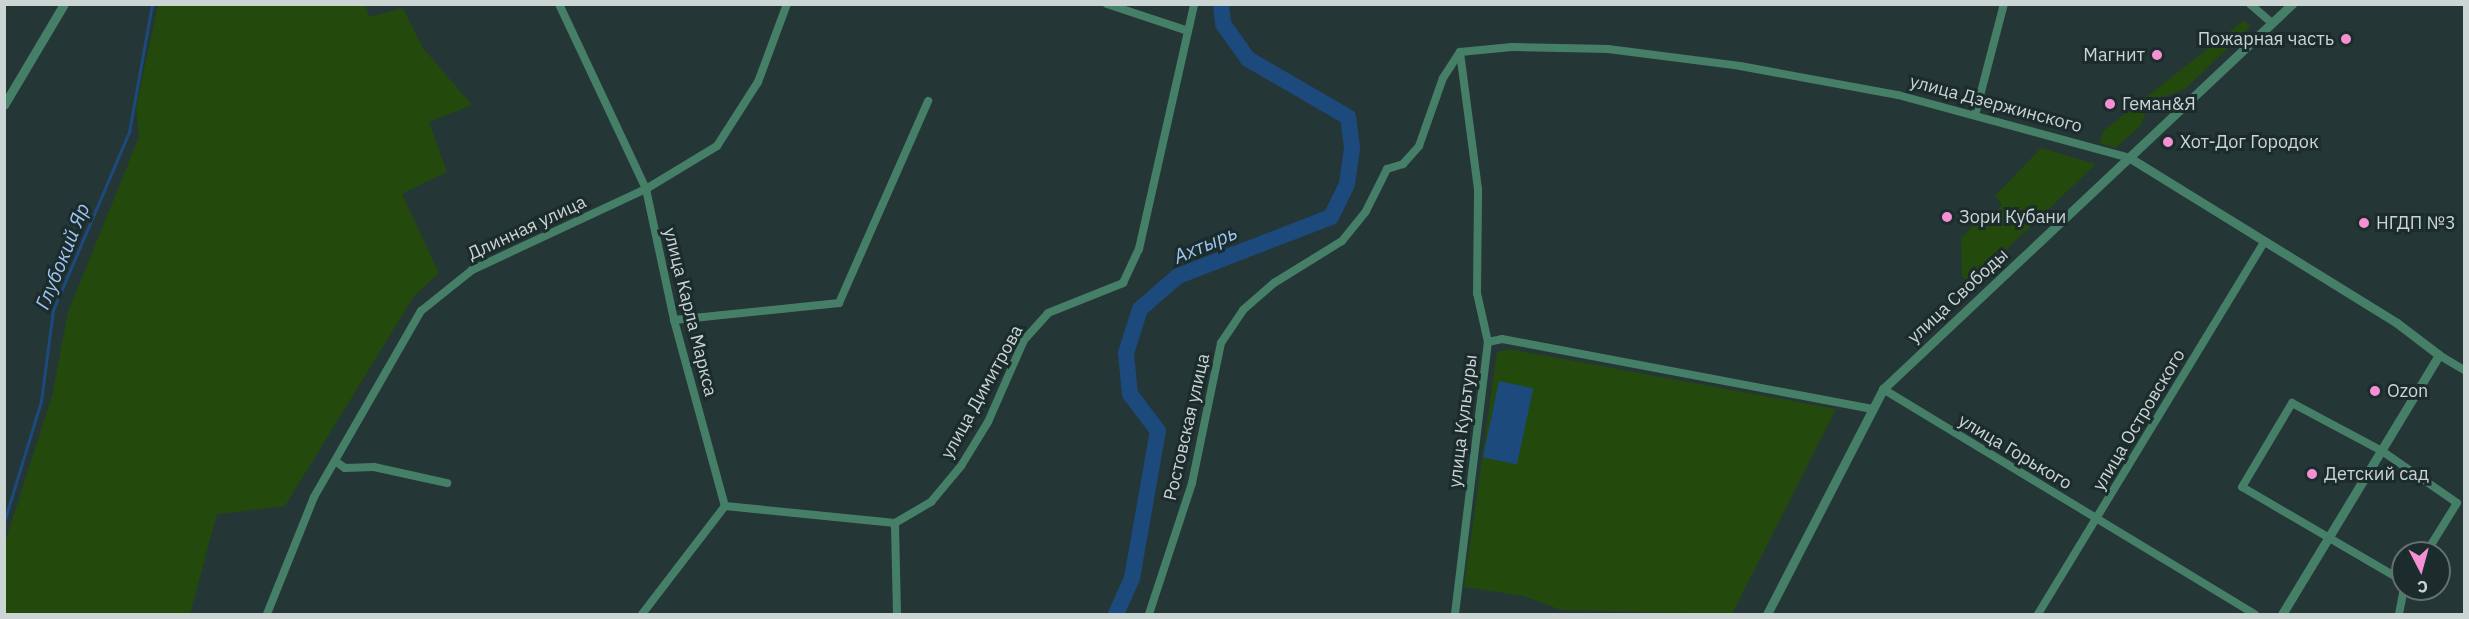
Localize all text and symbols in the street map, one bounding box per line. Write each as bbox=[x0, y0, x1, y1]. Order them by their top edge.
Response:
place label: Пожарная часть bbox=[2198, 28, 2334, 50]
marker: Пожарная часть bbox=[2339, 32, 2353, 46]
place label: Магнит bbox=[2083, 44, 2145, 66]
marker: Магнит bbox=[2150, 48, 2164, 62]
street label: улица Дзержинского bbox=[1907, 71, 2085, 137]
place label: Геман&Я bbox=[2122, 93, 2196, 115]
marker: Геман&Я bbox=[2103, 97, 2117, 111]
place label: Хот-Дог Городок bbox=[2180, 131, 2319, 153]
marker: Хот-Дог Городок bbox=[2161, 135, 2175, 149]
street label: Длинная улица bbox=[464, 191, 590, 265]
water label: Глубокий Яр bbox=[30, 199, 94, 313]
place label: Зори Кубани bbox=[1959, 206, 2066, 228]
marker: Зори Кубани bbox=[1940, 210, 1954, 224]
place label: НГДП №3 bbox=[2376, 212, 2456, 234]
marker: НГДП №3 bbox=[2357, 216, 2371, 230]
water label: Ахтырь bbox=[1170, 220, 1240, 268]
street label: улица Карла Маркса bbox=[659, 225, 721, 399]
street label: улица Свободы bbox=[1903, 244, 2013, 348]
street label: улица Димитрова bbox=[936, 321, 1028, 463]
street label: улица Островского bbox=[2088, 345, 2190, 495]
street label: Ростовская улица bbox=[1160, 351, 1214, 503]
street label: улица Культуры bbox=[1444, 353, 1482, 489]
place label: Ozon bbox=[2387, 380, 2428, 402]
marker: Ozon bbox=[2368, 384, 2382, 398]
street label: улица Горького bbox=[1954, 410, 2076, 494]
place label: Детский сад bbox=[2324, 463, 2429, 485]
marker: Детский сад bbox=[2305, 467, 2319, 481]
north arrow bbox=[2391, 541, 2451, 601]
text: С bbox=[2416, 576, 2429, 597]

